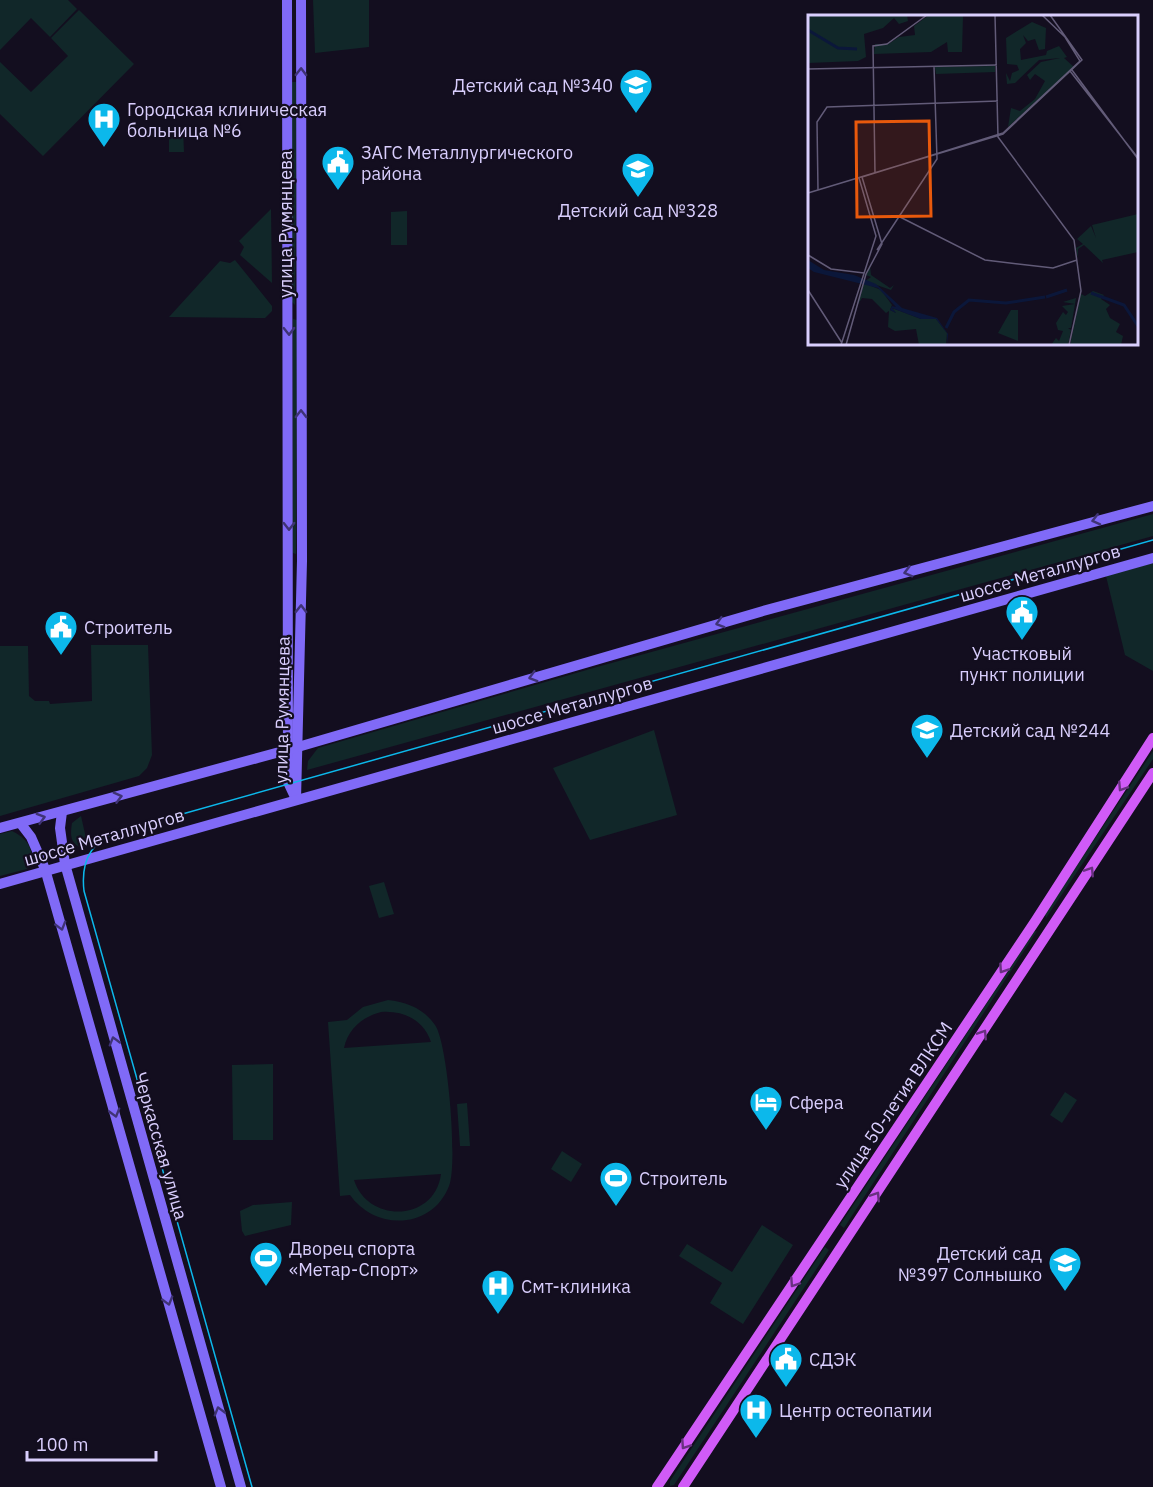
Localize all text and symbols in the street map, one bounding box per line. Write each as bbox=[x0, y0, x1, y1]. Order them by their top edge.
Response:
inset map bbox=[808, 15, 1138, 345]
one-way arrow bbox=[295, 67, 307, 76]
school or university icon: Детский сад №340 bbox=[618, 67, 654, 114]
place label: Детский сад №340 bbox=[453, 74, 613, 97]
place label: Городская клиническая больница №6 bbox=[127, 98, 327, 142]
hospital icon: Городская клиническая больница №6 bbox=[86, 101, 122, 148]
place label: ЗАГС Металлургического района bbox=[361, 141, 573, 185]
public building icon: ЗАГС Металлургического района bbox=[320, 144, 356, 191]
street label: улица Румянцева bbox=[274, 150, 297, 298]
school or university icon: Детский сад №328 bbox=[620, 151, 656, 198]
place label: Детский сад №328 bbox=[558, 199, 718, 222]
one-way arrow bbox=[283, 327, 295, 336]
one-way arrow bbox=[295, 409, 307, 418]
one-way arrow bbox=[1091, 513, 1101, 526]
one-way arrow bbox=[283, 522, 295, 531]
street label: шоссе Металлургов bbox=[957, 539, 1123, 607]
one-way arrow bbox=[903, 564, 913, 577]
public building icon: Участковый пункт полиции bbox=[1004, 594, 1040, 641]
one-way arrow bbox=[295, 604, 307, 613]
public building icon: Строитель bbox=[43, 609, 79, 656]
place label: Строитель bbox=[84, 616, 172, 639]
one-way arrow bbox=[715, 616, 725, 629]
street label: улица Румянцева bbox=[269, 636, 295, 784]
place label: Участковый пункт полиции bbox=[959, 642, 1085, 686]
one-way arrow bbox=[528, 670, 538, 682]
street label: шоссе Металлургов bbox=[489, 671, 655, 739]
school or university icon: Детский сад №244 bbox=[909, 712, 945, 759]
place label: Детский сад №244 bbox=[950, 719, 1110, 742]
one-way arrow bbox=[1117, 781, 1129, 791]
one-way arrow bbox=[112, 792, 123, 804]
street label: шоссе Металлургов bbox=[21, 803, 187, 871]
one-way arrow bbox=[35, 813, 46, 825]
one-way arrow bbox=[1083, 867, 1095, 877]
one-way arrow bbox=[54, 920, 67, 930]
one-way arrow bbox=[999, 962, 1010, 973]
street label: улица 50-летия ВЛКСМ bbox=[829, 1017, 957, 1193]
one-way arrow bbox=[976, 1030, 988, 1040]
one-way arrow bbox=[109, 1036, 122, 1046]
street label: Черкасская улица bbox=[129, 1070, 193, 1223]
hotel icon: Сфера bbox=[748, 1084, 784, 1131]
place label: Сфера bbox=[789, 1091, 844, 1114]
one-way arrow bbox=[108, 1107, 120, 1118]
sports icon: Cтроитель bbox=[598, 1160, 634, 1207]
place label: Cтроитель bbox=[639, 1167, 727, 1190]
one-way arrow bbox=[869, 1192, 880, 1203]
place label: Дворец спорта «Метар-Спорт» bbox=[289, 1237, 418, 1281]
sports icon: Дворец спорта «Метар-Спорт» bbox=[248, 1240, 284, 1287]
place label: Детский сад №397 Солнышко bbox=[898, 1242, 1042, 1286]
school or university icon: Детский сад №397 Солнышко bbox=[1047, 1245, 1083, 1292]
hospital icon: Смт-клиника bbox=[480, 1268, 516, 1315]
place label: Смт-клиника bbox=[521, 1275, 631, 1298]
one-way arrow bbox=[790, 1276, 801, 1287]
one-way arrow bbox=[161, 1295, 173, 1306]
public building icon: СДЭК bbox=[768, 1341, 804, 1388]
place label: СДЭК bbox=[809, 1348, 857, 1371]
hospital icon: Центр остеопатии bbox=[738, 1392, 774, 1439]
place label: Центр остеопатии bbox=[779, 1399, 932, 1422]
one-way arrow bbox=[214, 1406, 226, 1416]
scale bar bbox=[27, 1424, 156, 1462]
text: 100 m bbox=[36, 1433, 88, 1456]
one-way arrow bbox=[682, 1438, 693, 1449]

